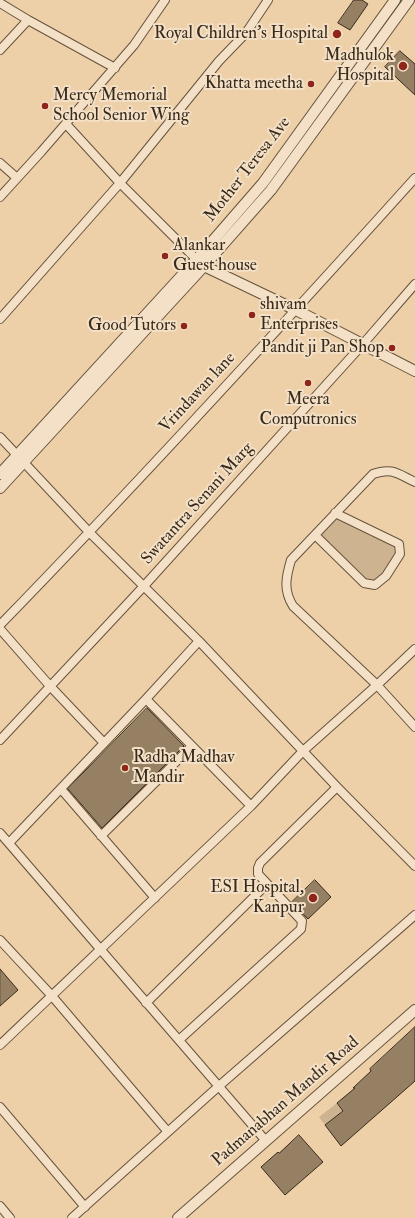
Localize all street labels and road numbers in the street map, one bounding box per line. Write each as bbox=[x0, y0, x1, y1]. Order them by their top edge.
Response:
street label: Mother Teresa Ave bbox=[201, 113, 295, 227]
street label: Vrindawan lane bbox=[156, 349, 240, 437]
street label: Swatantra Senani Marg bbox=[138, 439, 258, 569]
street label: Padmanabhan Mandir Road bbox=[208, 1033, 364, 1171]

